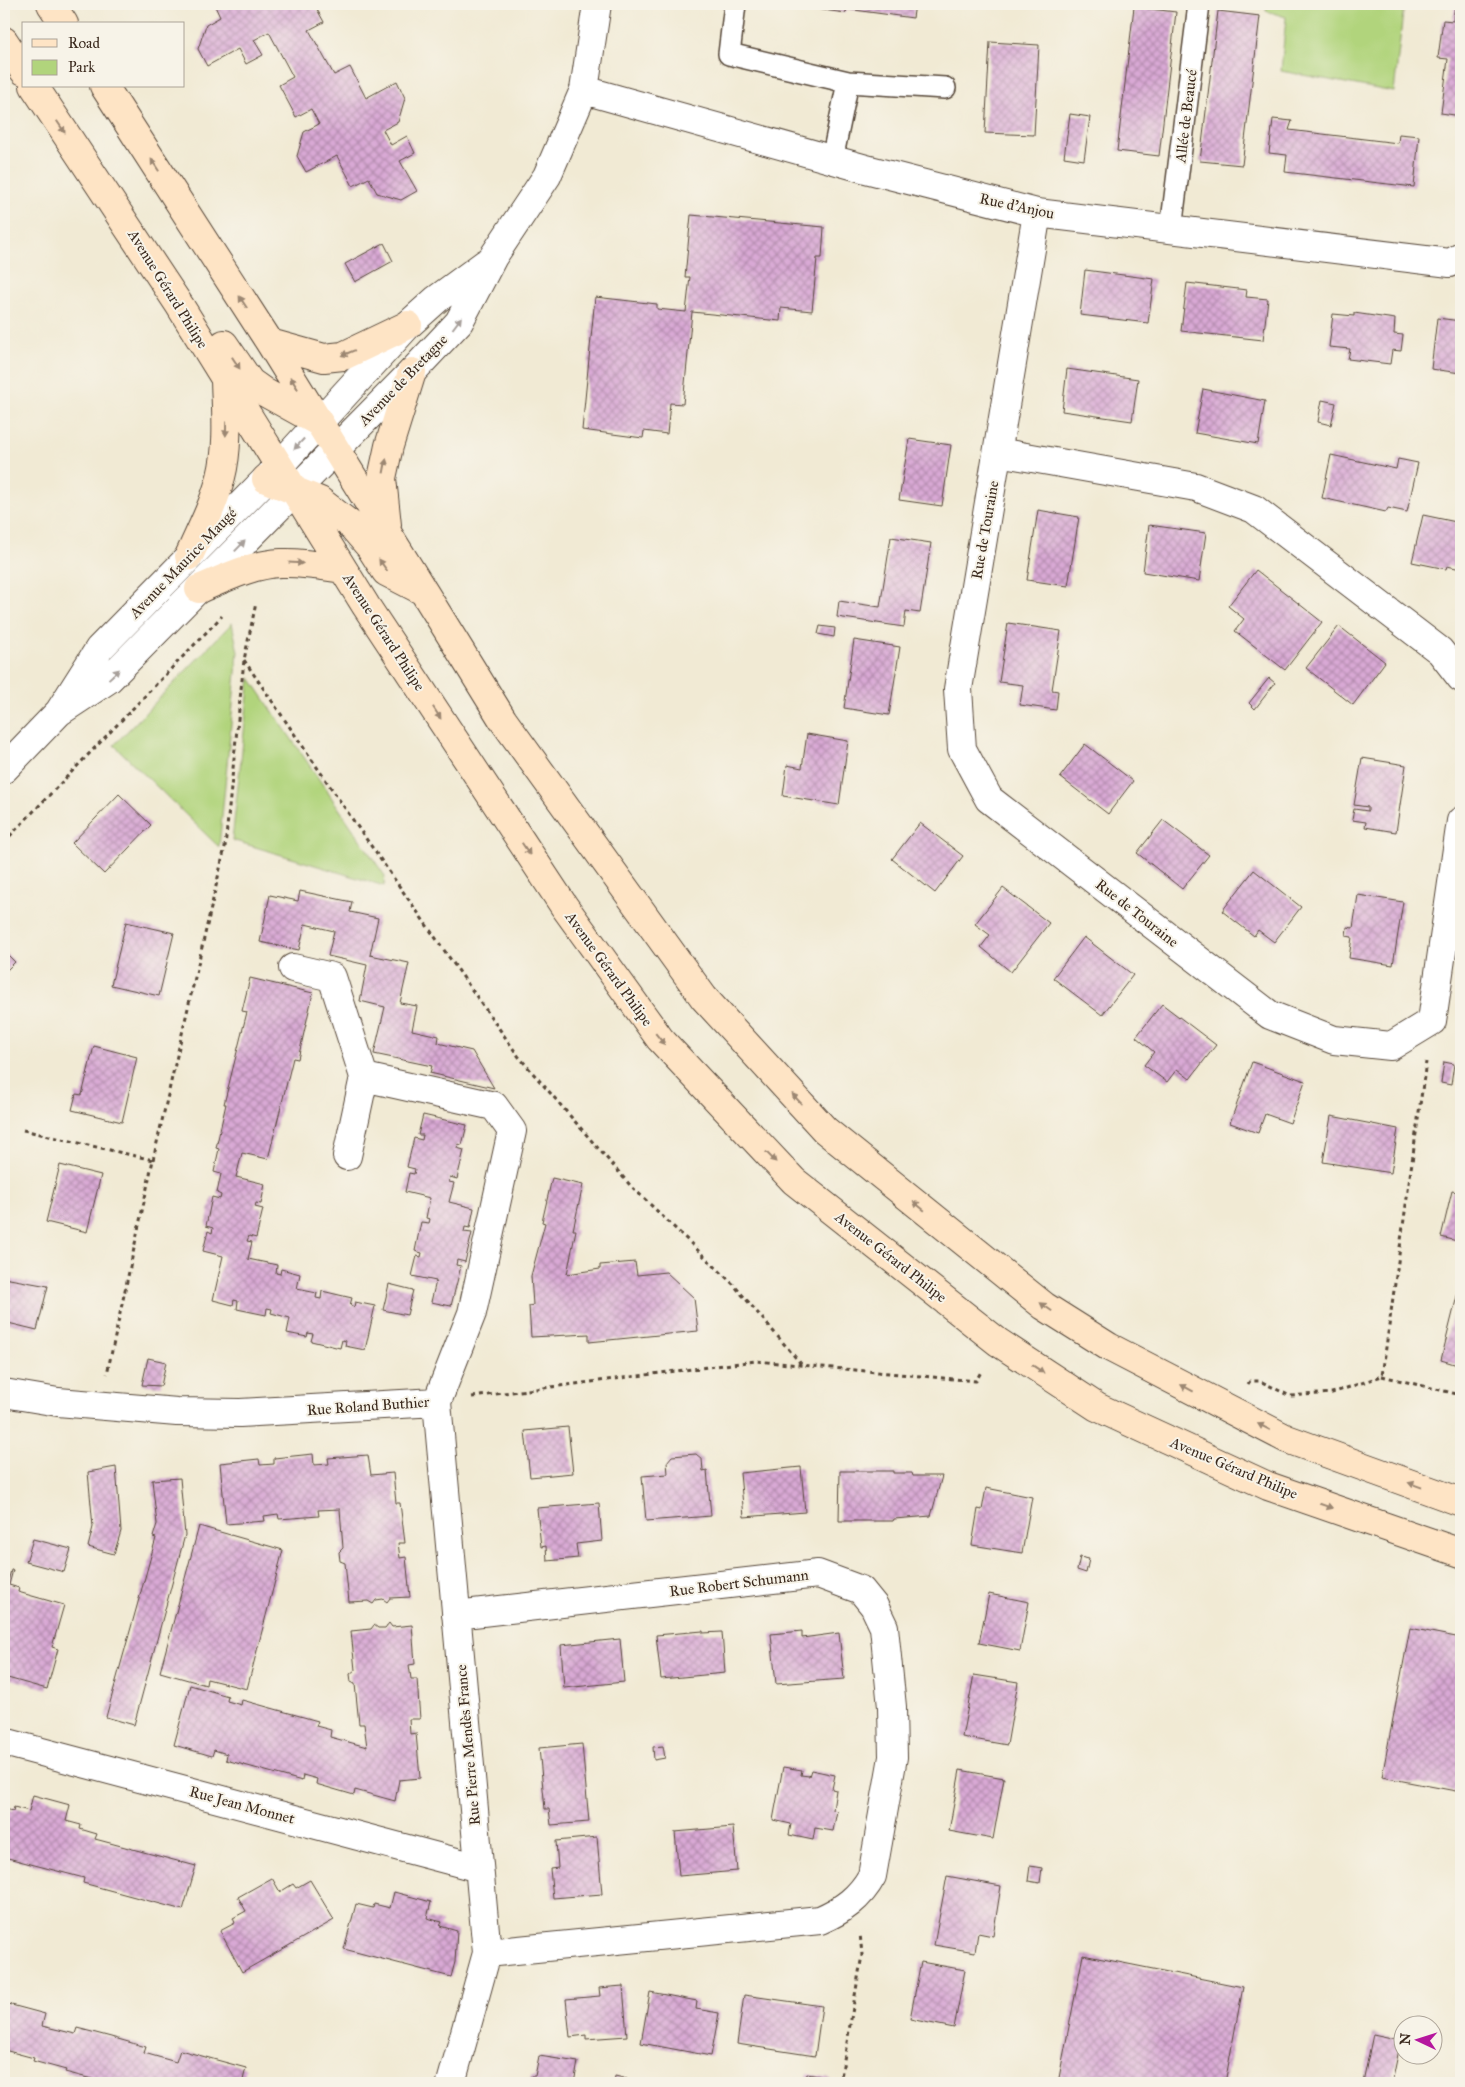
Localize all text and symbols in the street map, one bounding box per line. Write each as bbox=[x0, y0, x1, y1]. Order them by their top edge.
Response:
legend bbox=[22, 22, 185, 88]
text: Road bbox=[68, 34, 100, 52]
text: Park bbox=[68, 58, 95, 76]
street label: Allée de Beaucé bbox=[1171, 68, 1201, 165]
one-way arrow bbox=[57, 120, 66, 133]
one-way arrow bbox=[151, 159, 160, 172]
street label: Rue d'Anjou bbox=[978, 189, 1056, 223]
street label: Avenue Gérard Philipe bbox=[124, 225, 212, 352]
one-way arrow bbox=[239, 295, 248, 309]
one-way arrow bbox=[451, 317, 462, 330]
street label: Avenue de Bretagne bbox=[354, 331, 451, 430]
one-way arrow bbox=[341, 350, 355, 358]
one-way arrow bbox=[232, 356, 241, 370]
one-way arrow bbox=[290, 376, 299, 389]
one-way arrow bbox=[222, 421, 230, 437]
one-way arrow bbox=[293, 437, 305, 449]
one-way arrow bbox=[381, 457, 389, 473]
street label: Rue de Touraine bbox=[967, 479, 1003, 581]
street label: Avenue Maurice Maugé bbox=[125, 503, 241, 623]
one-way arrow bbox=[234, 541, 246, 553]
one-way arrow bbox=[378, 558, 388, 572]
one-way arrow bbox=[288, 560, 304, 568]
street label: Avenue Gérard Philipe bbox=[339, 569, 429, 694]
one-way arrow bbox=[107, 668, 119, 680]
one-way arrow bbox=[432, 706, 441, 720]
one-way arrow bbox=[521, 842, 531, 856]
street label: Rue de Touraine bbox=[1092, 875, 1182, 951]
street label: Avenue Gérard Philipe bbox=[561, 908, 656, 1030]
one-way arrow bbox=[654, 1032, 665, 1045]
one-way arrow bbox=[791, 1093, 803, 1105]
one-way arrow bbox=[765, 1151, 777, 1163]
one-way arrow bbox=[912, 1201, 925, 1212]
street label: Avenue Gérard Philipe bbox=[831, 1207, 950, 1306]
one-way arrow bbox=[1039, 1302, 1053, 1312]
one-way arrow bbox=[1031, 1364, 1045, 1374]
one-way arrow bbox=[1180, 1384, 1194, 1392]
street label: Rue Roland Buthier bbox=[306, 1393, 430, 1419]
one-way arrow bbox=[1257, 1423, 1271, 1431]
street label: Avenue Gérard Philipe bbox=[1167, 1433, 1300, 1503]
one-way arrow bbox=[1408, 1481, 1423, 1488]
one-way arrow bbox=[1319, 1503, 1334, 1510]
street label: Rue Robert Schumann bbox=[668, 1566, 810, 1600]
street label: Rue Pierre Mendès France bbox=[452, 1664, 484, 1826]
street label: Rue Jean Monnet bbox=[187, 1782, 297, 1829]
north arrow bbox=[1392, 2014, 1442, 2064]
text: N bbox=[1397, 2032, 1414, 2046]

